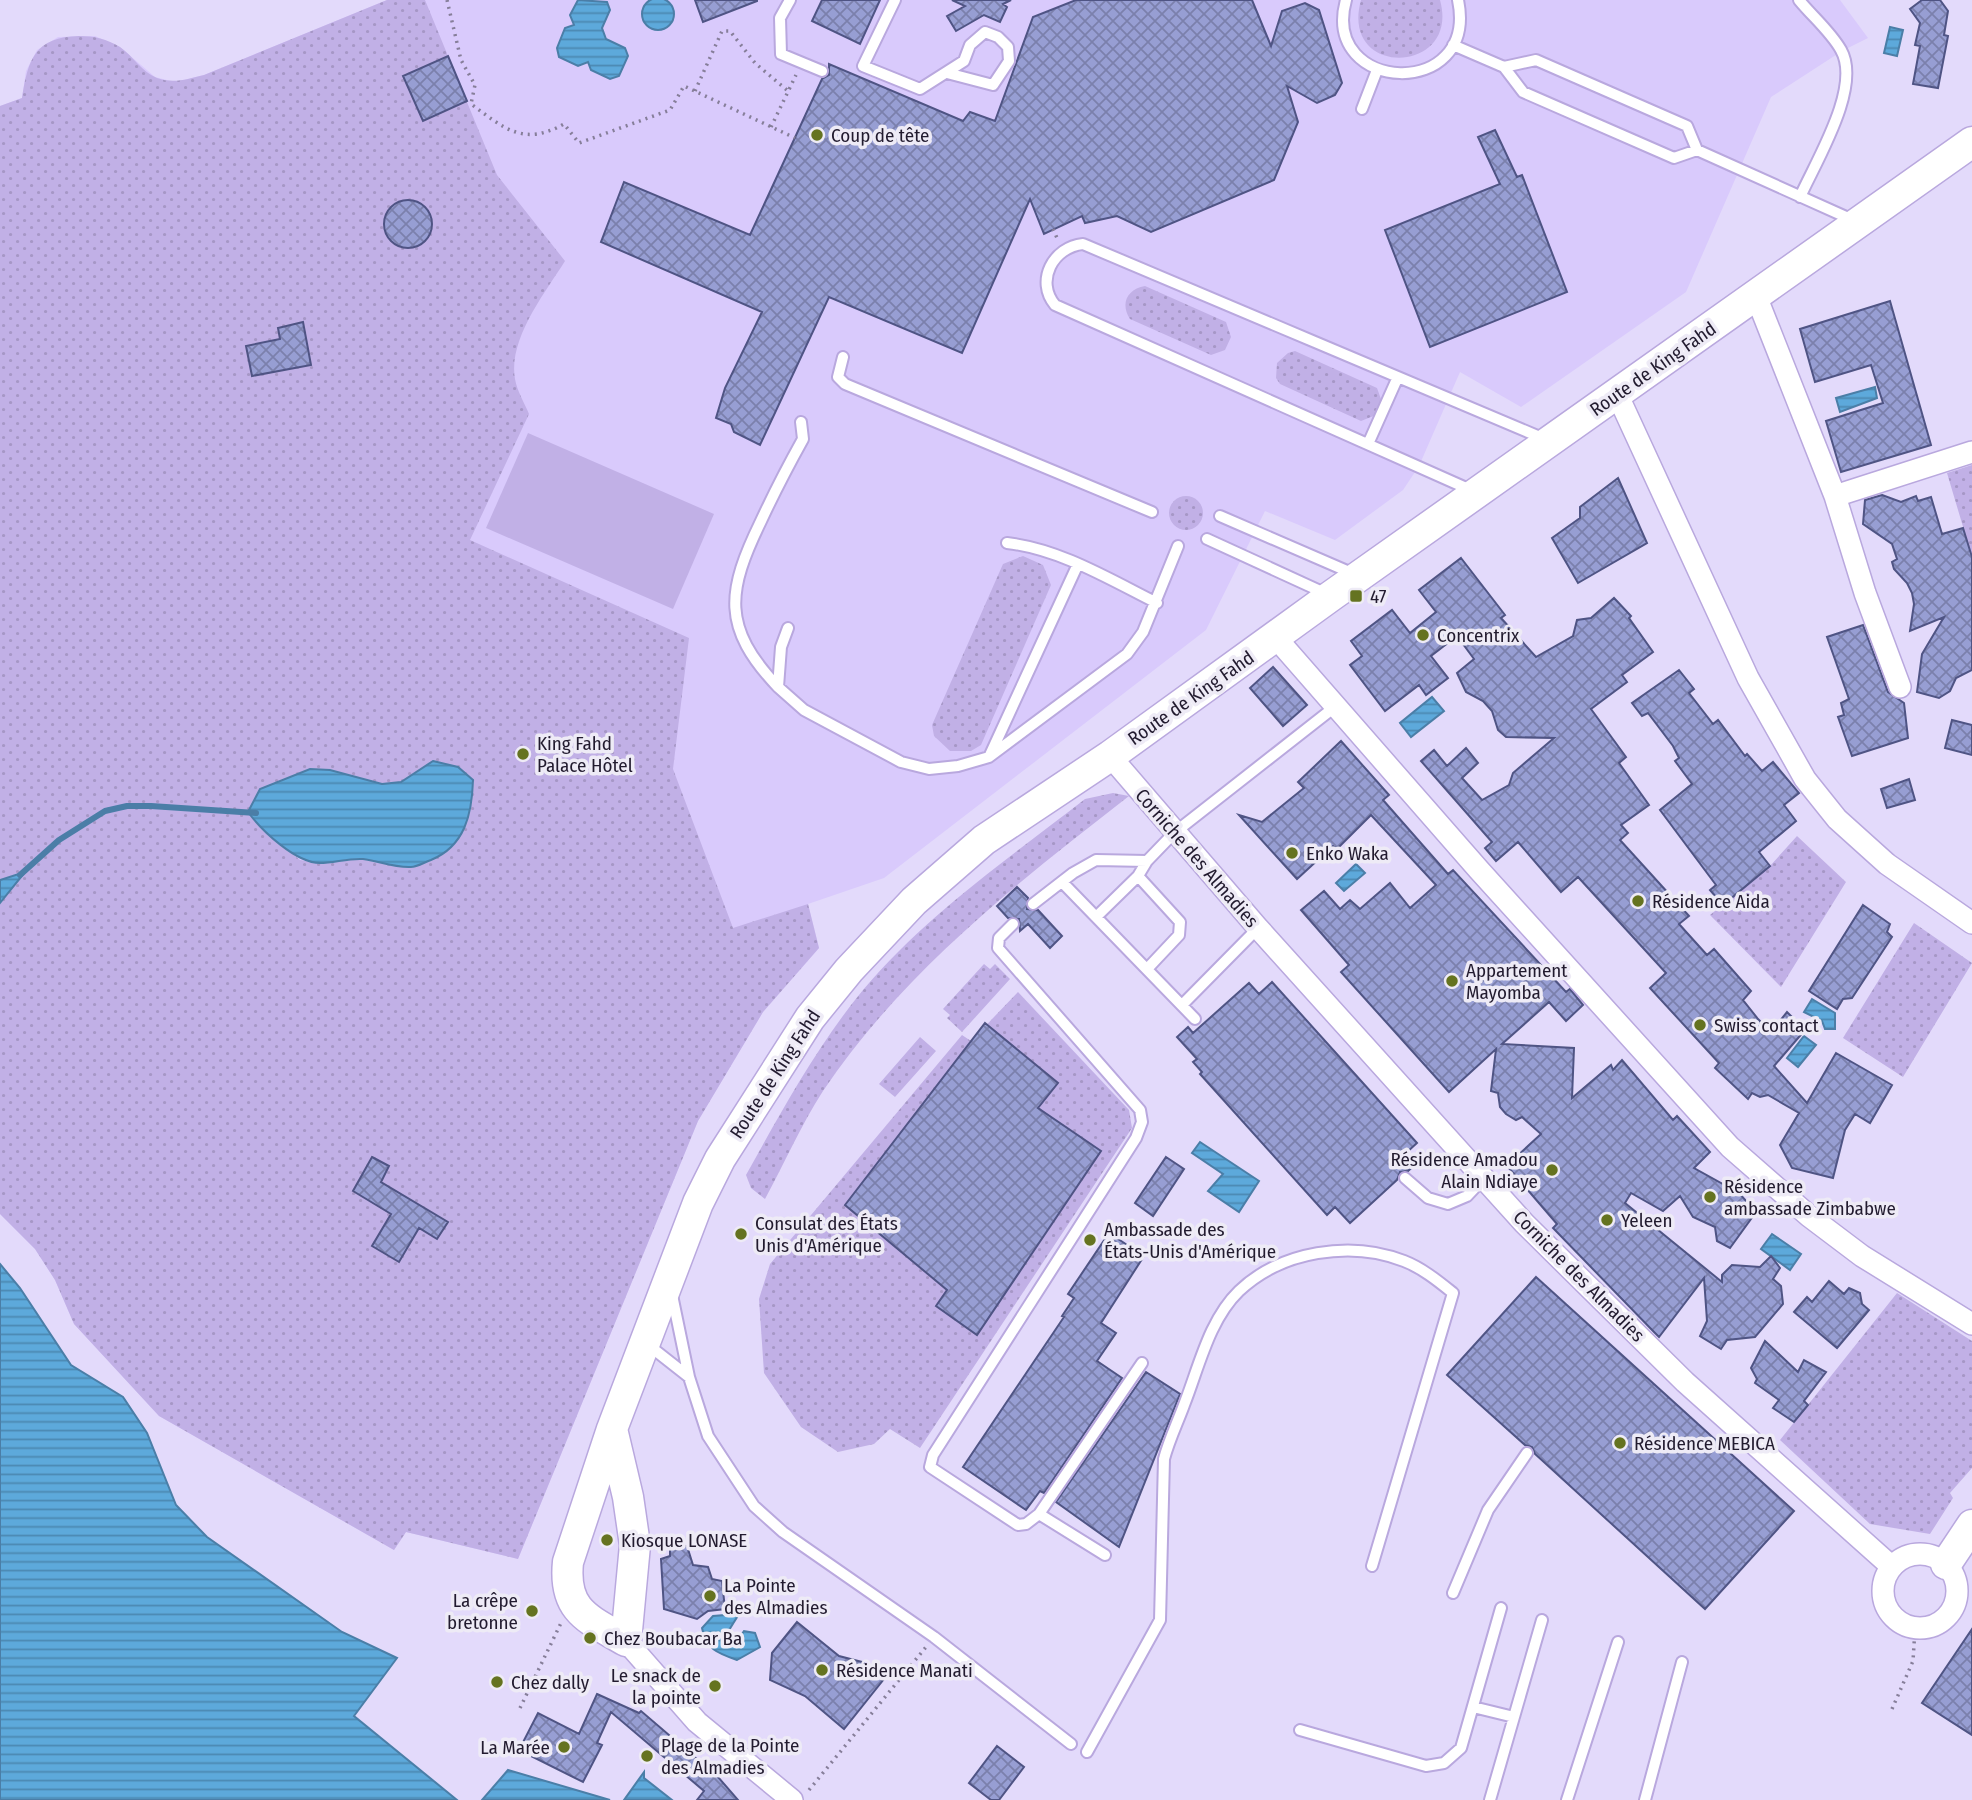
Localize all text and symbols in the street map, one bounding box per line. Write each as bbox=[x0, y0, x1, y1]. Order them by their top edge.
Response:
place label: Coup de tête bbox=[831, 124, 929, 147]
marker: Coup de tête bbox=[809, 127, 825, 143]
street label: Route de King Fahd bbox=[1585, 317, 1721, 421]
place label: 47 bbox=[1370, 585, 1387, 608]
marker: 47 bbox=[1348, 588, 1364, 604]
place label: Concentrix bbox=[1437, 624, 1520, 647]
marker: Concentrix bbox=[1415, 627, 1431, 643]
street label: Route de King Fahd bbox=[1123, 646, 1259, 750]
place label: King Fahd Palace Hôtel bbox=[537, 732, 633, 777]
marker: King Fahd Palace Hôtel bbox=[515, 746, 531, 762]
street label: Corniche des Almadies bbox=[1131, 784, 1263, 932]
place label: Enko Waka bbox=[1306, 842, 1389, 865]
marker: Enko Waka bbox=[1284, 845, 1300, 861]
place label: Résidence Aida bbox=[1652, 890, 1770, 913]
marker: Résidence Aida bbox=[1630, 893, 1646, 909]
place label: Appartement Mayomba bbox=[1466, 959, 1568, 1004]
marker: Appartement Mayomba bbox=[1444, 973, 1460, 989]
street label: Route de King Fahd bbox=[725, 1005, 825, 1143]
place label: Swiss contact bbox=[1714, 1014, 1819, 1037]
marker: Swiss contact bbox=[1692, 1017, 1708, 1033]
place label: Résidence Amadou Alain Ndiaye bbox=[1390, 1148, 1538, 1193]
marker: Résidence Amadou Alain Ndiaye bbox=[1544, 1162, 1560, 1178]
place label: Résidence ambassade Zimbabwe bbox=[1724, 1175, 1896, 1220]
marker: Résidence ambassade Zimbabwe bbox=[1702, 1189, 1718, 1205]
street label: Corniche des Almadies bbox=[1509, 1206, 1649, 1346]
place label: Yeleen bbox=[1621, 1209, 1672, 1232]
place label: Consulat des États Unis d'Amérique bbox=[755, 1212, 898, 1257]
marker: Yeleen bbox=[1599, 1212, 1615, 1228]
place label: Ambassade des États-Unis d'Amérique bbox=[1104, 1218, 1276, 1263]
marker: Consulat des États Unis d'Amérique bbox=[733, 1226, 749, 1242]
marker: Ambassade des États-Unis d'Amérique bbox=[1082, 1232, 1098, 1248]
place label: Résidence MEBICA bbox=[1634, 1432, 1775, 1455]
marker: Résidence MEBICA bbox=[1612, 1435, 1628, 1451]
place label: Kiosque LONASE bbox=[621, 1529, 747, 1552]
marker: Kiosque LONASE bbox=[599, 1532, 615, 1548]
place label: La Pointe des Almadies bbox=[724, 1574, 828, 1619]
marker: La Pointe des Almadies bbox=[702, 1588, 718, 1604]
place label: La crêpe bretonne bbox=[447, 1589, 518, 1634]
marker: La crêpe bretonne bbox=[524, 1603, 540, 1619]
place label: Chez Boubacar Ba bbox=[604, 1627, 742, 1650]
marker: Chez Boubacar Ba bbox=[582, 1630, 598, 1646]
place label: Résidence Manati bbox=[836, 1659, 973, 1682]
marker: Résidence Manati bbox=[814, 1662, 830, 1678]
place label: Le snack de la pointe bbox=[611, 1664, 701, 1709]
place label: Chez dally bbox=[511, 1671, 590, 1694]
marker: Chez dally bbox=[489, 1674, 505, 1690]
marker: Le snack de la pointe bbox=[707, 1678, 723, 1694]
place label: Plage de la Pointe des Almadies bbox=[661, 1734, 799, 1779]
place label: La Marée bbox=[480, 1736, 550, 1759]
marker: La Marée bbox=[556, 1739, 572, 1755]
marker: Plage de la Pointe des Almadies bbox=[639, 1748, 655, 1764]

